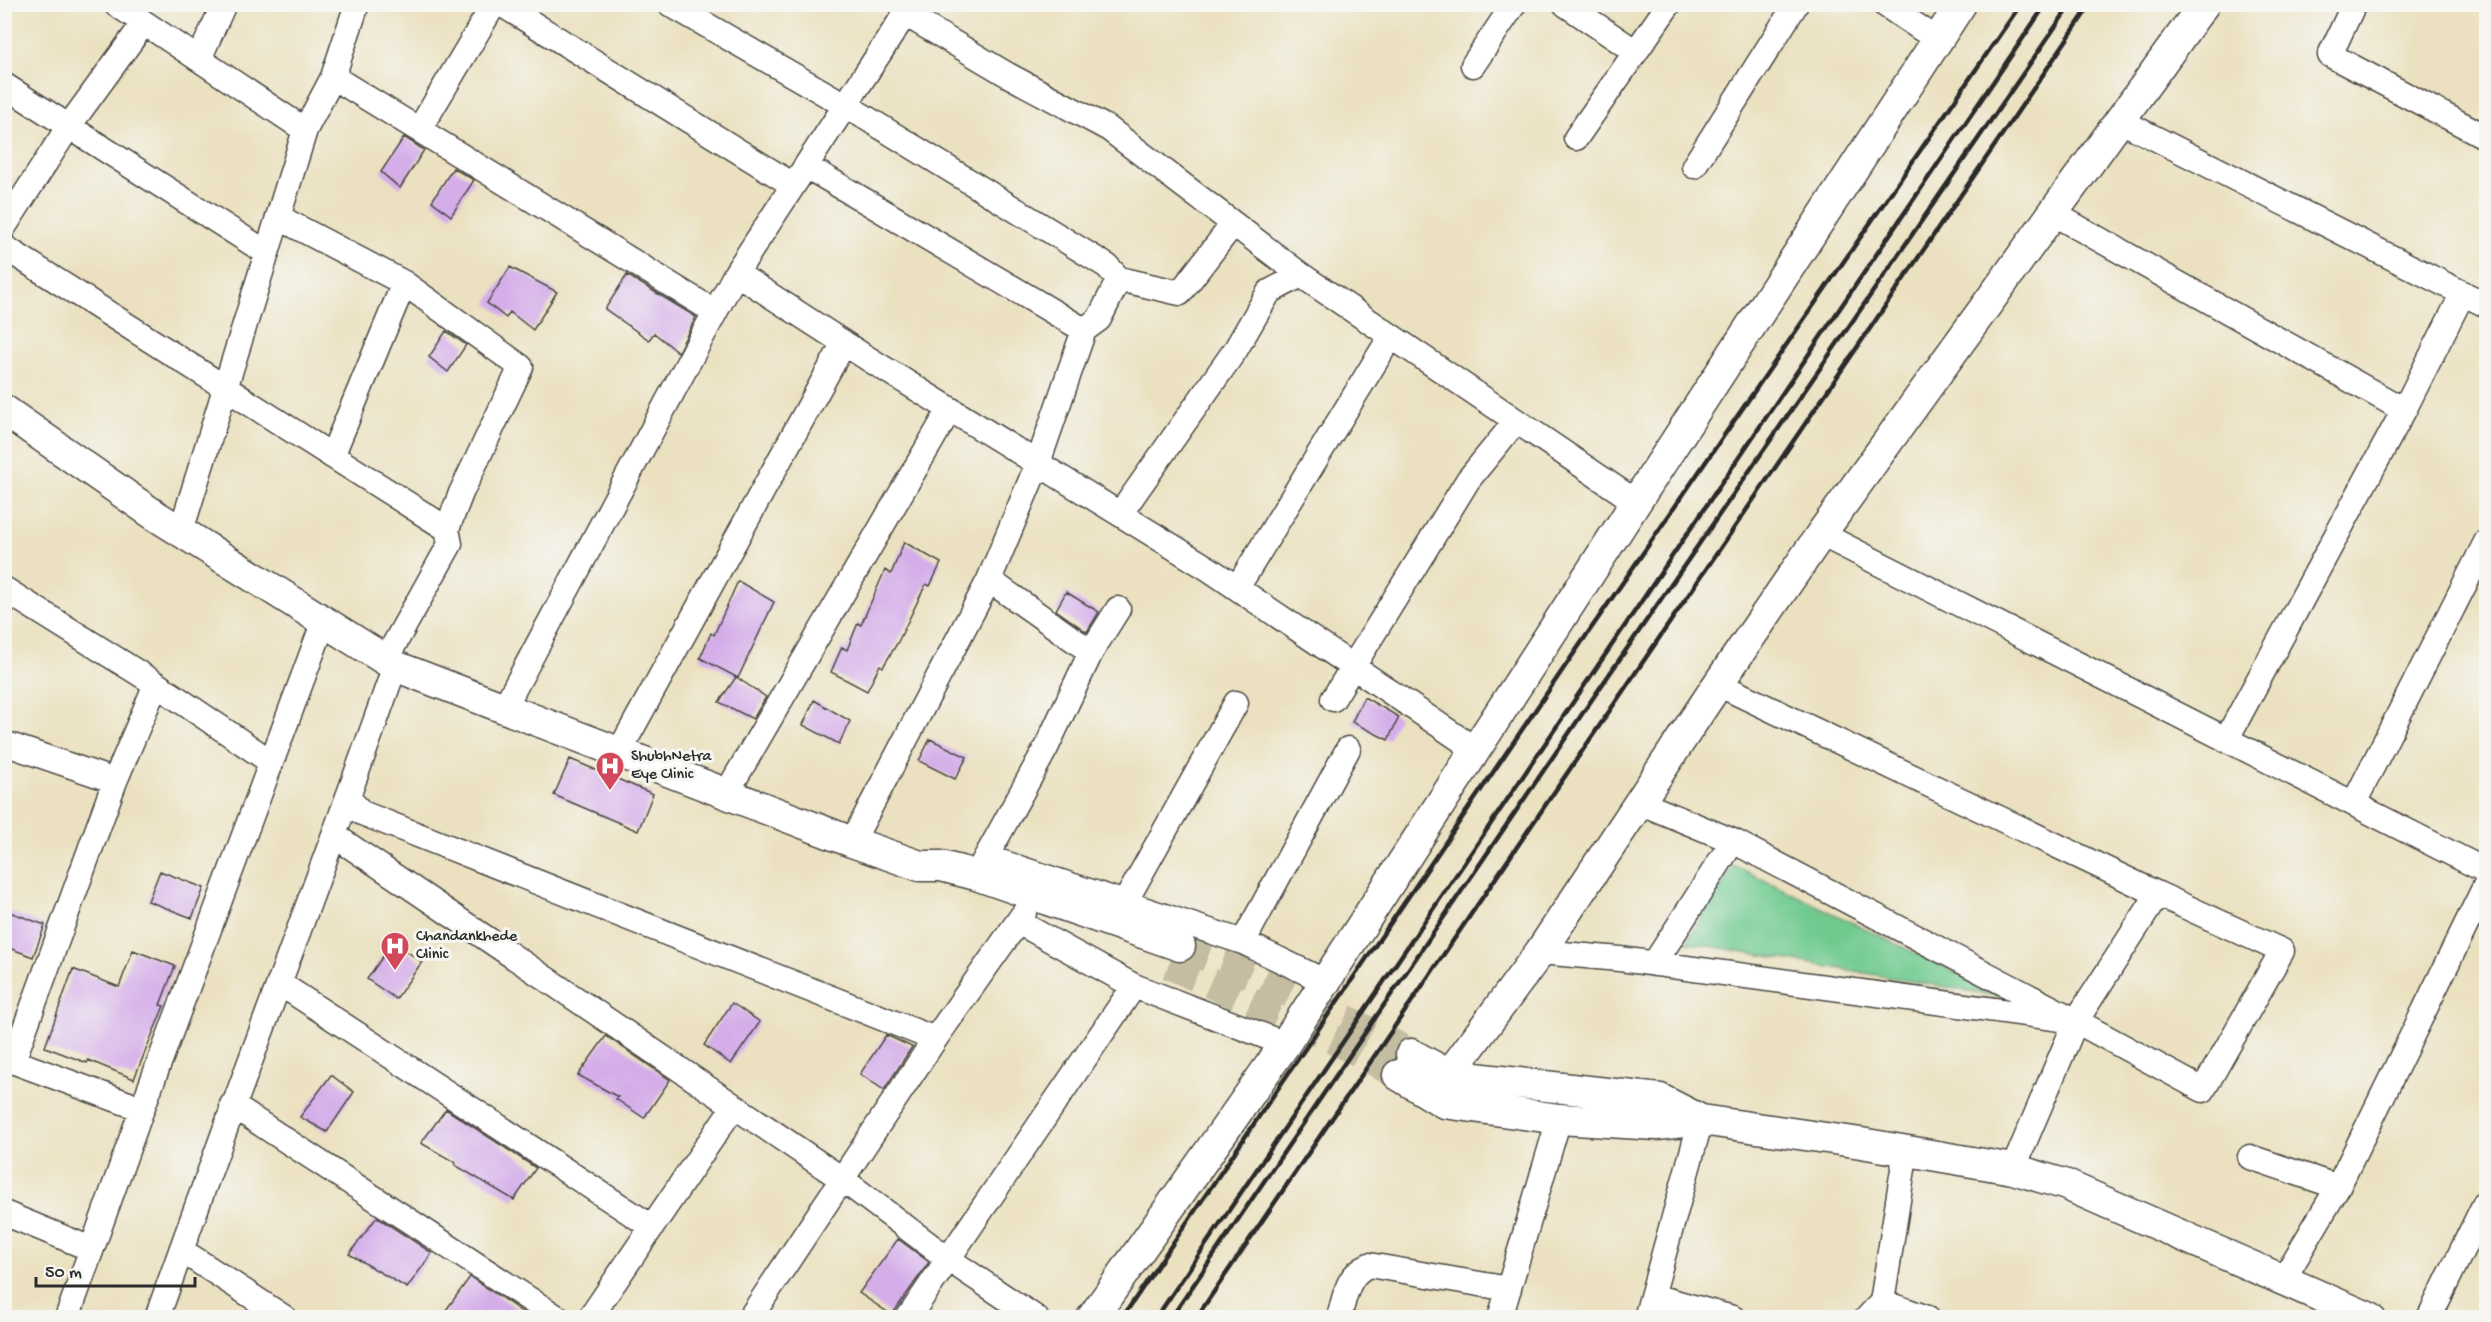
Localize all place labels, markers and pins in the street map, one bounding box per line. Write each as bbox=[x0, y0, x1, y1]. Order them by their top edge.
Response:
place label: ShubhNetra Eye Clinic bbox=[631, 748, 712, 785]
hospital icon: ShubhNetra Eye Clinic bbox=[594, 750, 626, 792]
place label: Chandankhede Clinic bbox=[416, 928, 518, 965]
hospital icon: Chandankhede Clinic bbox=[379, 930, 411, 972]

